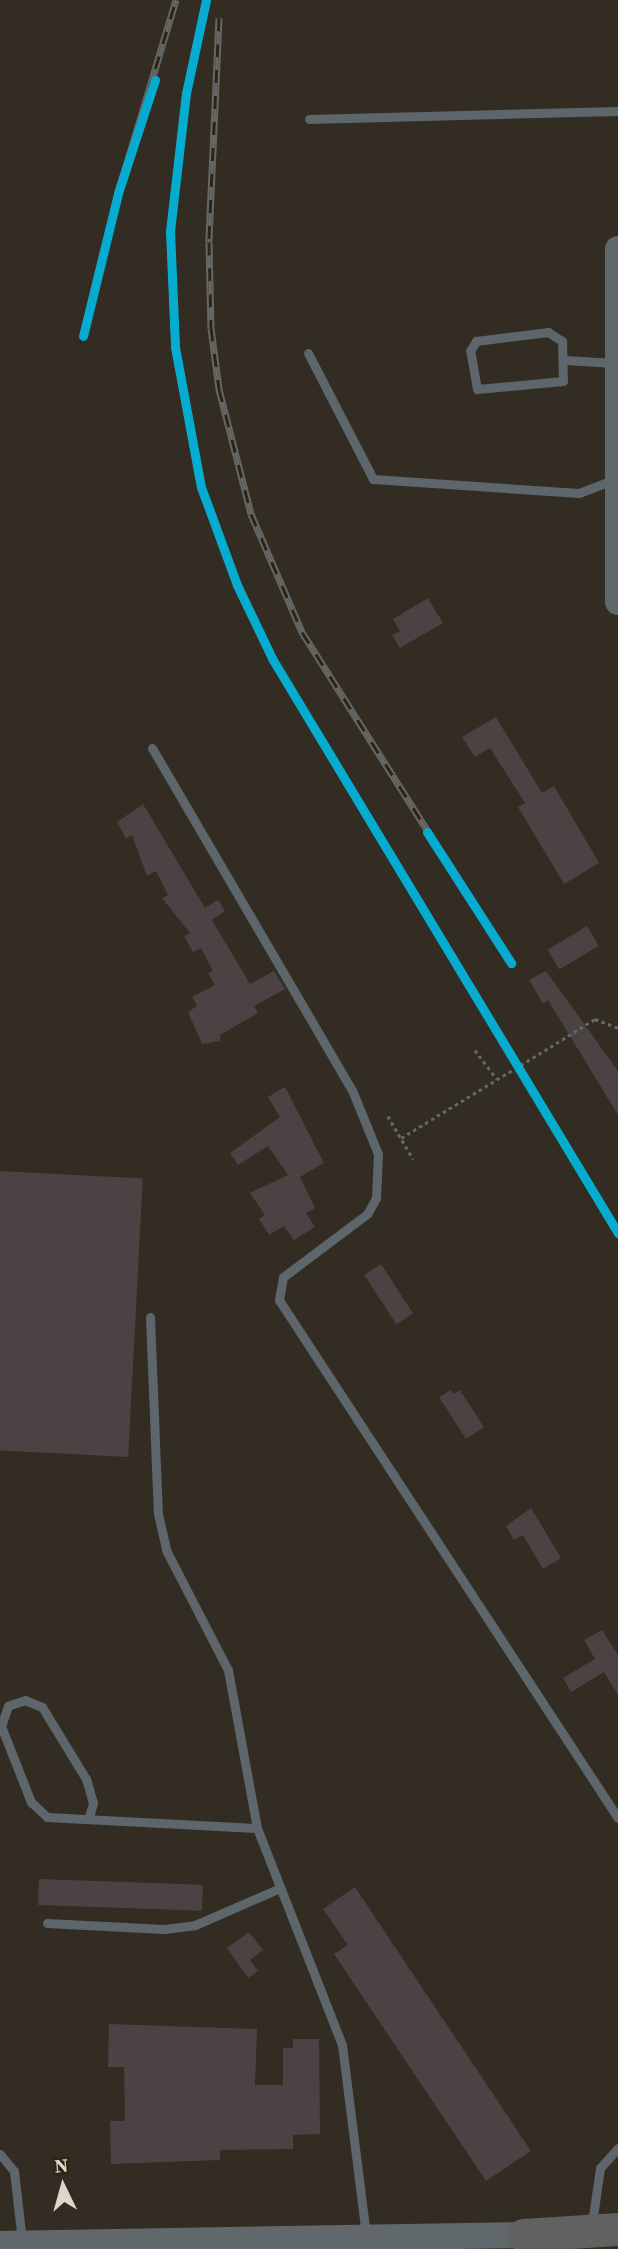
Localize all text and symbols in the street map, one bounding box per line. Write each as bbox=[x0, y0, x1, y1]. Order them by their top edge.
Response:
north arrow bbox=[28, 2151, 98, 2221]
text: N bbox=[53, 2152, 69, 2179]

